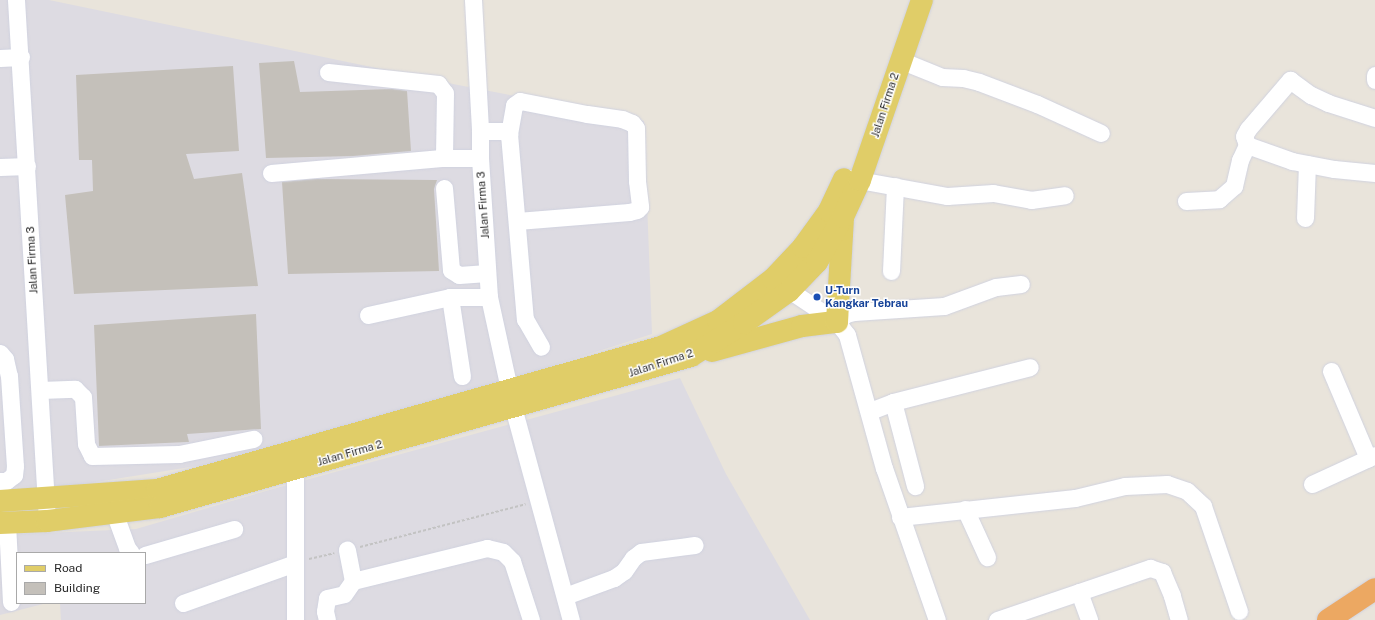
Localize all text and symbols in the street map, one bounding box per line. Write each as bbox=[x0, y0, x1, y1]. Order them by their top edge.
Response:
street label: Jalan Firma 2 bbox=[868, 71, 902, 139]
street label: Jalan Firma 3 bbox=[474, 171, 492, 239]
street label: Jalan Firma 3 bbox=[24, 226, 40, 294]
place label: U-Turn Kangkar Tebrau bbox=[825, 284, 908, 310]
marker: U-Turn Kangkar Tebrau bbox=[812, 292, 822, 302]
street label: Jalan Firma 2 bbox=[627, 346, 695, 380]
street label: Jalan Firma 2 bbox=[316, 437, 384, 469]
legend bbox=[16, 552, 146, 604]
text: Road bbox=[54, 561, 82, 575]
text: Building bbox=[54, 581, 100, 595]

